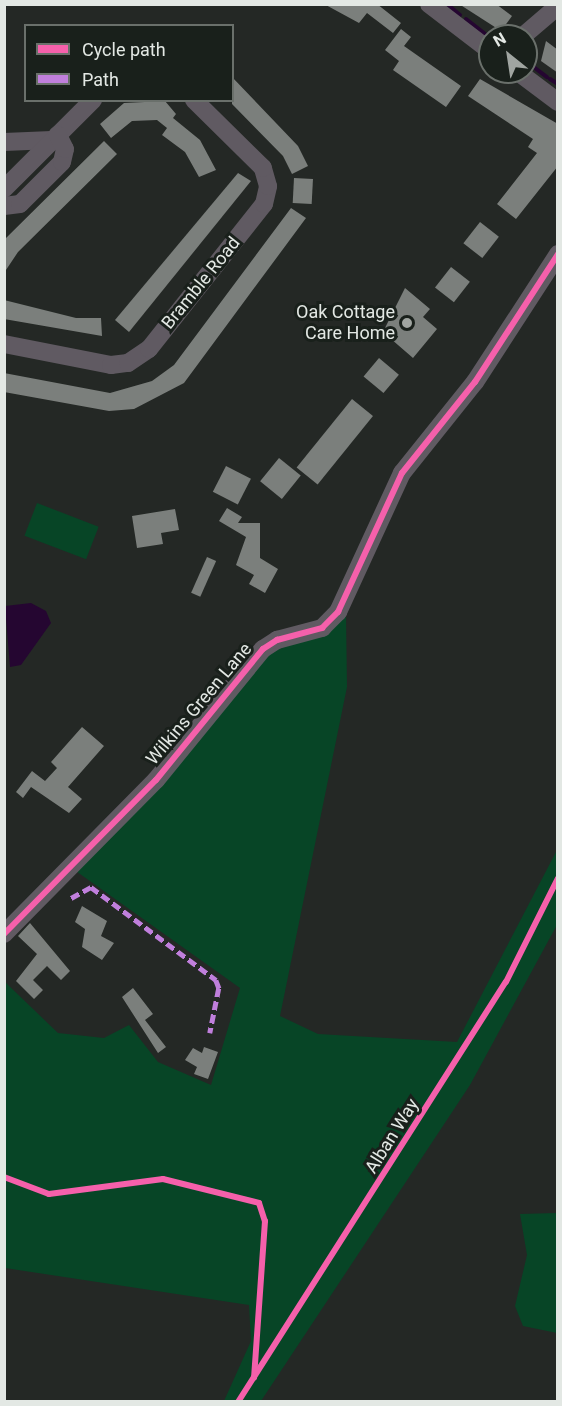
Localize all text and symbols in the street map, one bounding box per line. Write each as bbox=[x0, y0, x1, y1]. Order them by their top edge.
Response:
legend bbox=[24, 24, 234, 102]
north arrow bbox=[478, 24, 538, 84]
text: N bbox=[490, 29, 509, 51]
text: Cycle path bbox=[82, 39, 166, 60]
text: Path bbox=[82, 69, 119, 90]
street label: Bramble Road bbox=[157, 233, 245, 333]
place label: Oak Cottage Care Home bbox=[296, 302, 395, 344]
marker: Oak Cottage Care Home bbox=[400, 316, 414, 330]
street label: Wilkins Green Lane bbox=[142, 639, 256, 769]
street label: Alban Way bbox=[361, 1095, 423, 1177]

